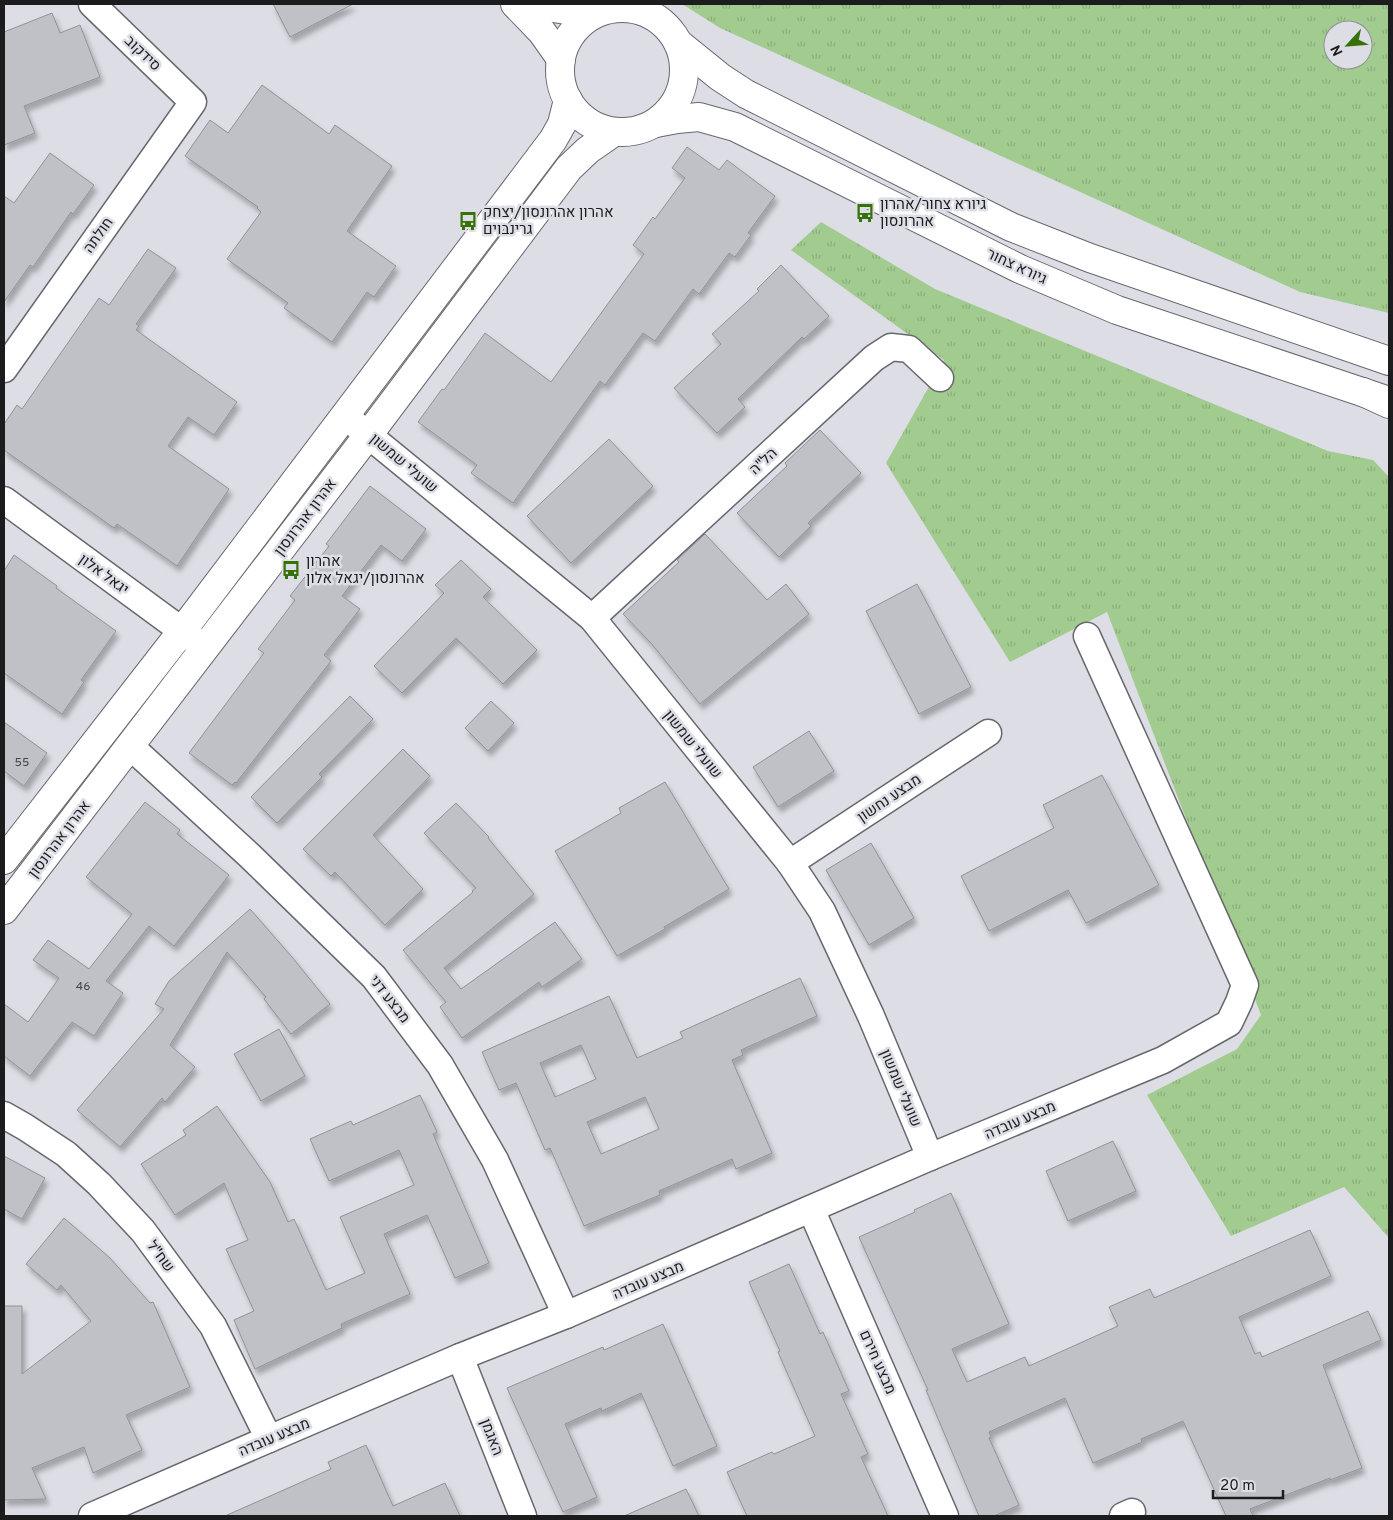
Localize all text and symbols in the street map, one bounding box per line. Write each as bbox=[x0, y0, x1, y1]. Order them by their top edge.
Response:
north arrow bbox=[1323, 20, 1373, 70]
street label: סידקוב bbox=[120, 32, 164, 76]
text: N bbox=[1328, 42, 1348, 58]
place label: גיורא צחור/אהרון אהרונסון bbox=[880, 196, 986, 232]
bus stop icon: גיורא צחור/אהרון אהרונסון bbox=[854, 202, 876, 224]
place label: אהרון אהרונסון/יצחק גרינבוים bbox=[483, 204, 614, 240]
bus stop icon: אהרון אהרונסון/יצחק גרינבוים bbox=[457, 210, 479, 232]
street label: חולתה bbox=[80, 214, 118, 257]
street label: גיורא צחור bbox=[983, 245, 1050, 290]
street label: שועלי שמשון bbox=[365, 430, 441, 498]
street label: הל"ה bbox=[746, 444, 782, 480]
street label: אהרון אהרונסון bbox=[271, 475, 341, 560]
street label: יגאל אלון bbox=[74, 551, 132, 600]
place label: אהרון אהרונסון/יגאל אלון bbox=[306, 553, 425, 589]
bus stop icon: אהרון אהרונסון/יגאל אלון bbox=[280, 559, 302, 581]
street label: שועלי שמשון bbox=[658, 707, 725, 783]
house number: 55 bbox=[15, 755, 29, 771]
street label: מבצע נחשון bbox=[854, 771, 925, 828]
street label: אהרון אהרונסון bbox=[25, 797, 95, 882]
street label: מבצע דני bbox=[364, 972, 413, 1028]
house number: 46 bbox=[76, 979, 90, 995]
street label: שועלי שמשון bbox=[875, 1047, 925, 1130]
street label: מבצע עובדה bbox=[982, 1098, 1059, 1145]
street label: שח"ל bbox=[142, 1237, 178, 1277]
street label: מבצע עובדה bbox=[610, 1258, 687, 1305]
street label: מבצע חירם bbox=[854, 1328, 899, 1398]
street label: מבצע עובדה bbox=[236, 1415, 313, 1462]
street label: האגמן bbox=[475, 1416, 506, 1459]
scale bar bbox=[1213, 1468, 1283, 1500]
text: 20 m bbox=[1220, 1477, 1255, 1496]

